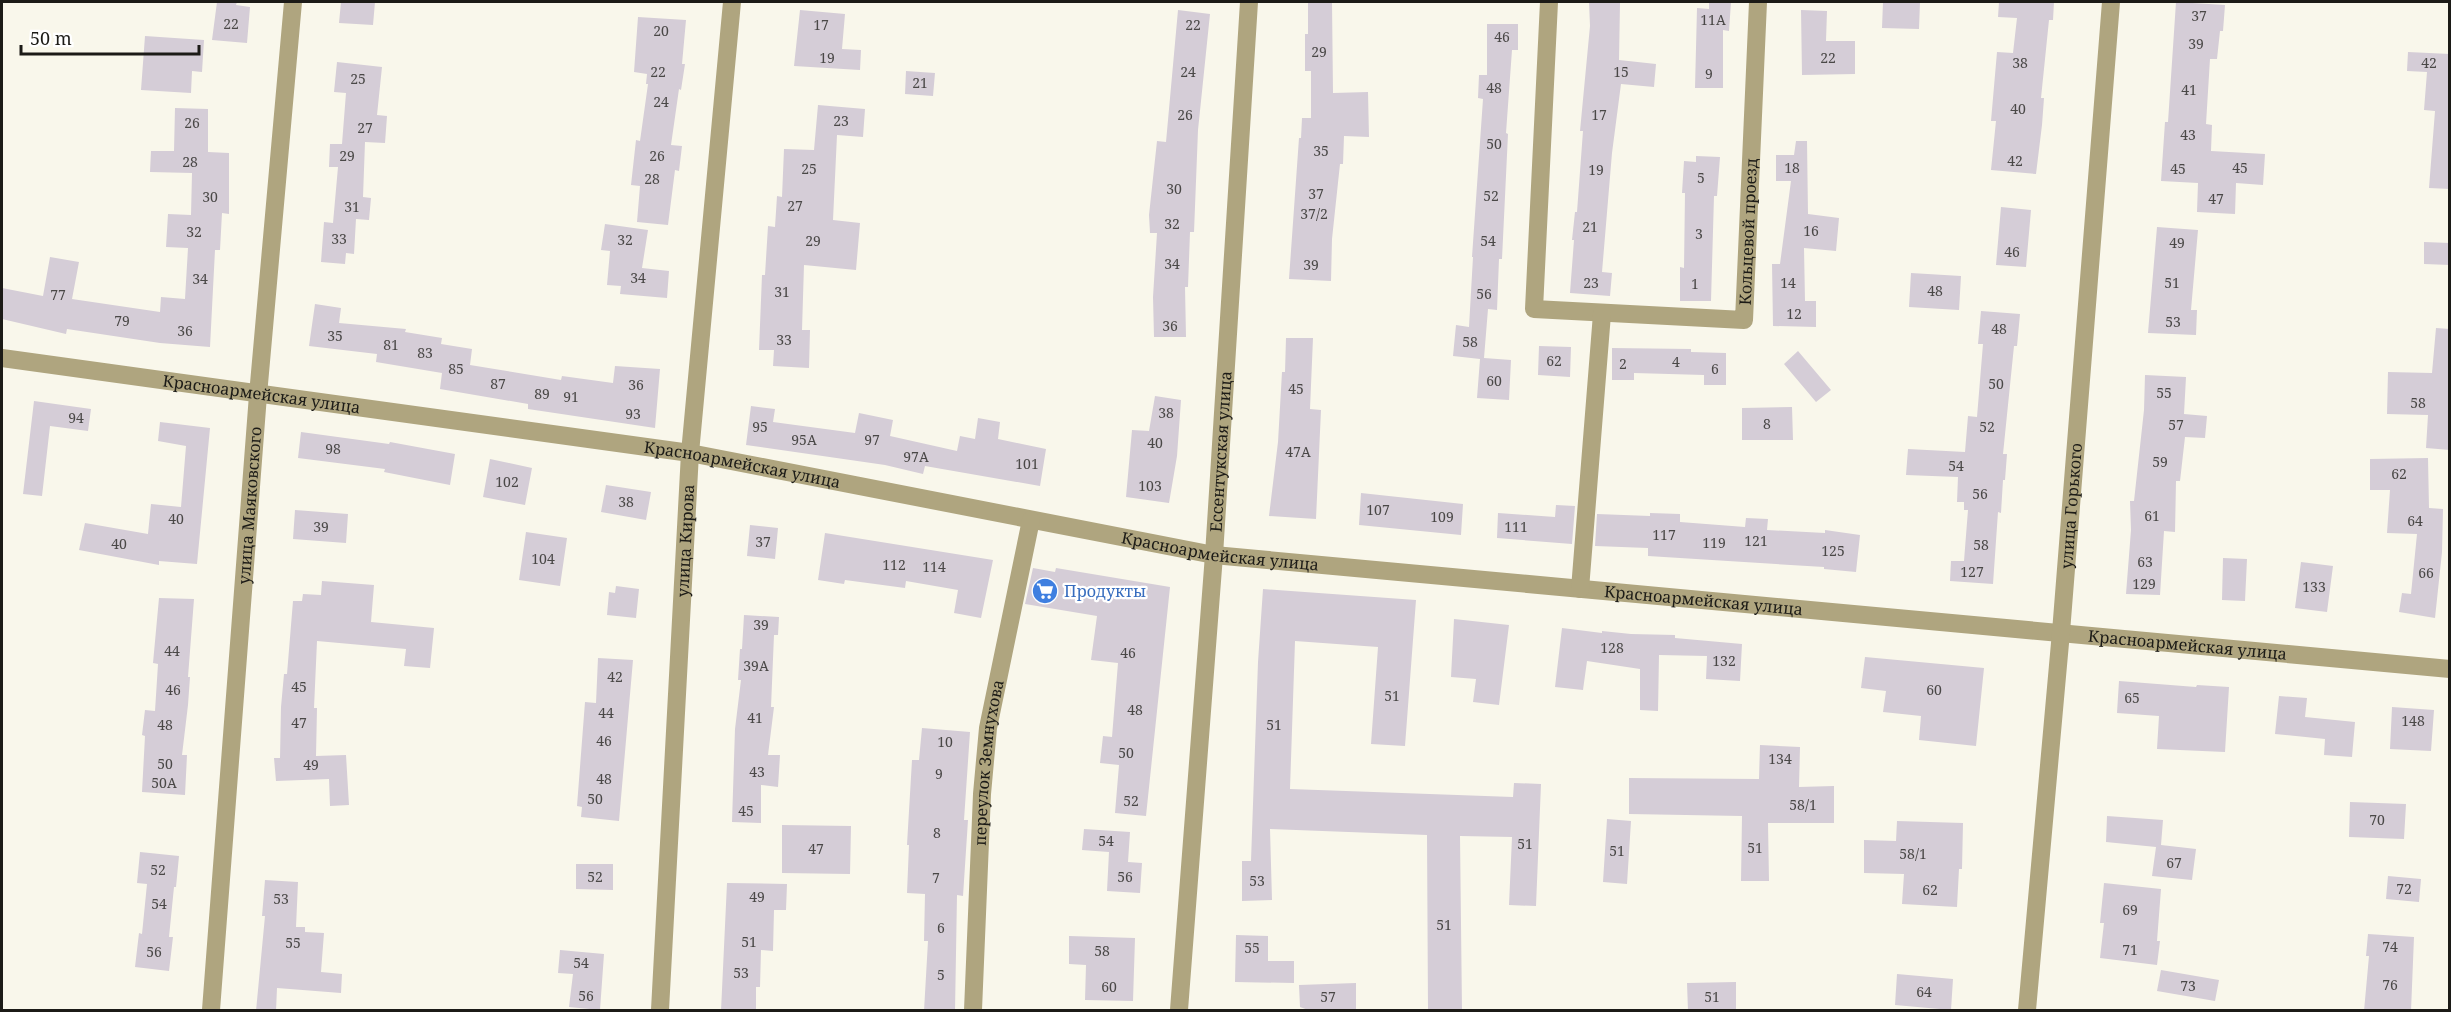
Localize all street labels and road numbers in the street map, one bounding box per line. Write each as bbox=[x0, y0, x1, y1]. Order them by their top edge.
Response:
street label: Кольцевой проезд bbox=[1734, 158, 1762, 306]
street label: Красноармейская улица bbox=[161, 369, 362, 418]
street label: Ессентукская улица bbox=[1204, 370, 1237, 533]
street label: улица Маяковского bbox=[233, 426, 267, 585]
street label: Красноармейская улица bbox=[643, 436, 843, 493]
street label: улица Горького bbox=[2055, 442, 2087, 570]
street label: улица Кирова bbox=[671, 484, 699, 598]
street label: Красноармейская улица bbox=[1119, 526, 1320, 576]
street label: Красноармейская улица bbox=[1603, 580, 1804, 620]
street label: Красноармейская улица bbox=[2087, 625, 2288, 665]
street label: переулок Земнухова bbox=[969, 678, 1009, 846]

